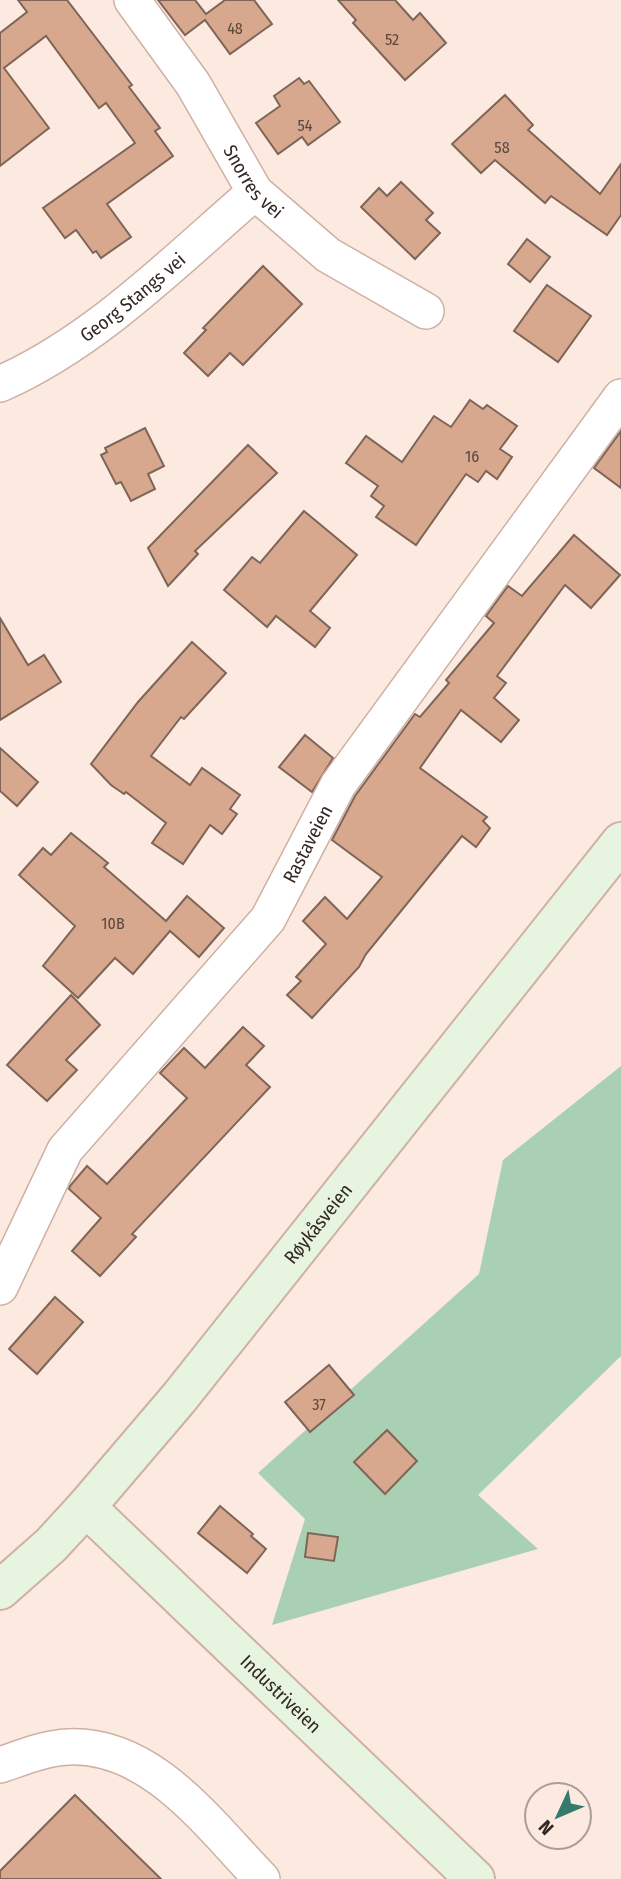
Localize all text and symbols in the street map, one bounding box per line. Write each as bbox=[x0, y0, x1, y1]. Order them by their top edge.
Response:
house number: 48 bbox=[227, 19, 243, 38]
house number: 52 bbox=[385, 30, 399, 49]
house number: 54 bbox=[297, 116, 313, 135]
house number: 58 bbox=[494, 138, 510, 157]
street label: Snorres vei bbox=[219, 141, 288, 223]
street label: Georg Stangs vei bbox=[75, 248, 190, 347]
house number: 16 bbox=[465, 447, 479, 466]
street label: Rastaveien bbox=[278, 801, 337, 887]
house number: 10B bbox=[101, 914, 125, 933]
street label: Røykåsveien bbox=[279, 1179, 357, 1268]
house number: 37 bbox=[312, 1395, 326, 1414]
street label: Industriveien bbox=[236, 1650, 326, 1737]
north arrow bbox=[523, 1781, 593, 1851]
text: N bbox=[534, 1815, 558, 1840]

